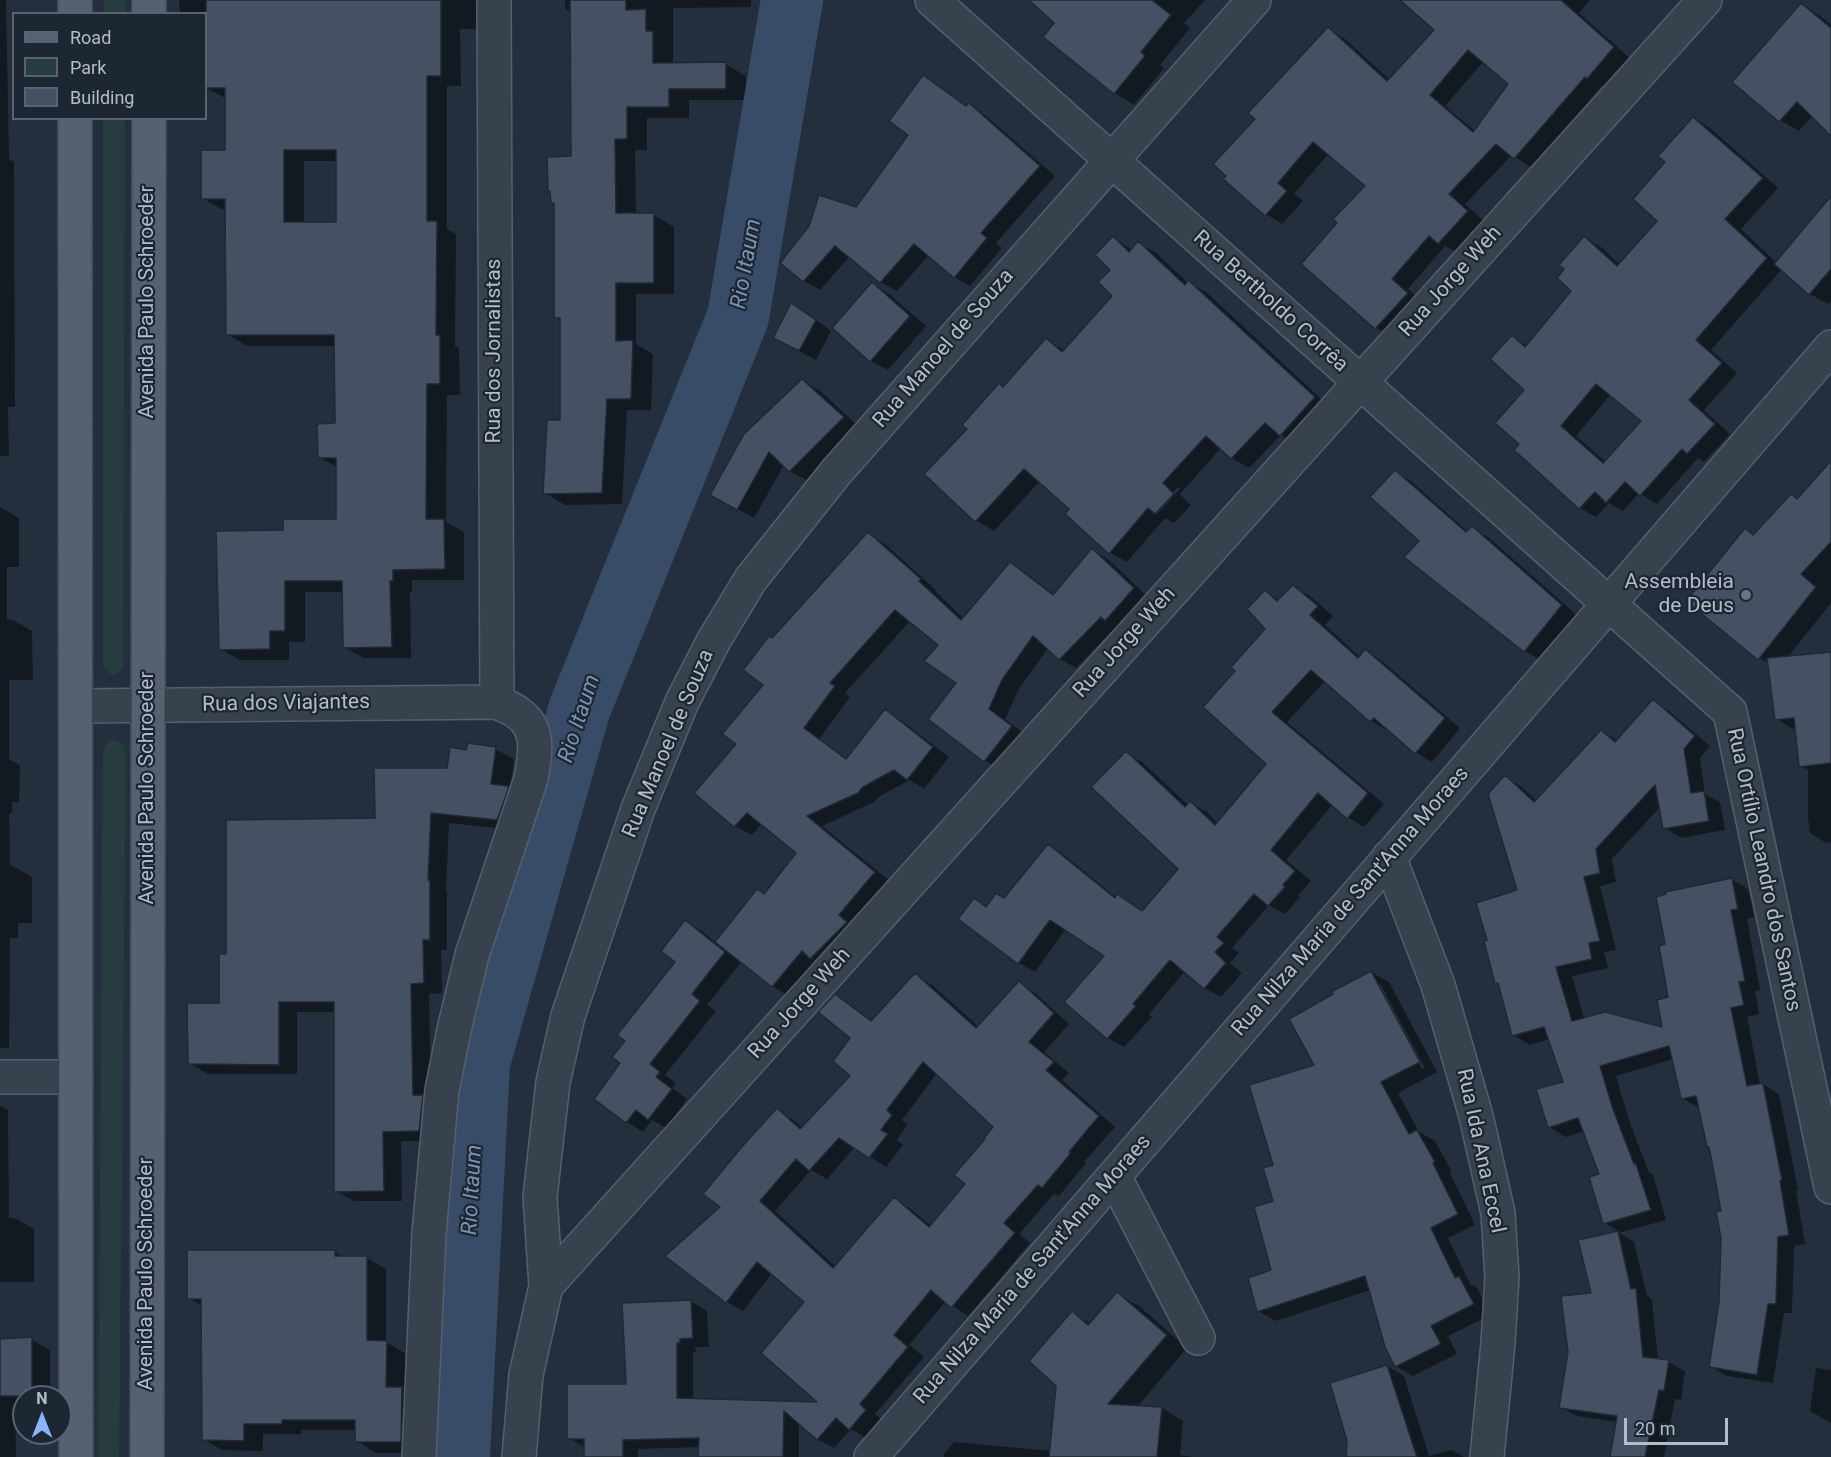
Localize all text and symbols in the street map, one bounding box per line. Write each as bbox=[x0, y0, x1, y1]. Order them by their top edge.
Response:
legend bbox=[12, 12, 207, 120]
text: Road bbox=[70, 27, 111, 48]
text: Park bbox=[70, 57, 106, 78]
text: Building bbox=[70, 87, 134, 108]
street label: Avenida Paulo Schroeder bbox=[135, 185, 161, 419]
water label: Rio Itaum bbox=[726, 217, 768, 311]
street label: Rua Jorge Weh bbox=[1395, 221, 1507, 343]
street label: Rua Bertholdo Corrêa bbox=[1187, 226, 1353, 378]
street label: Rua dos Jornalistas bbox=[482, 259, 508, 443]
street label: Rua Manoel de Souza bbox=[868, 265, 1020, 433]
place label: Assembleia de Deus bbox=[1625, 570, 1734, 620]
street label: Rua Jorge Weh bbox=[1069, 582, 1181, 704]
marker: Assembleia de Deus bbox=[1739, 588, 1753, 602]
street label: Rua Manoel de Souza bbox=[618, 646, 720, 842]
street label: Avenida Paulo Schroeder bbox=[135, 671, 161, 905]
water label: Rio Itaum bbox=[553, 672, 607, 766]
street label: Rua dos Viajantes bbox=[202, 690, 370, 718]
street label: Rua Ortílio Leandro dos Santos bbox=[1721, 726, 1805, 1014]
street label: Rua Nilza Maria de Sant'Anna Moraes bbox=[1227, 762, 1475, 1042]
street label: Rua Jorge Weh bbox=[744, 943, 856, 1065]
street label: Rua Ida Ana Eccel bbox=[1450, 1067, 1510, 1235]
street label: Rua Nilza Maria de Sant'Anna Moraes bbox=[909, 1130, 1157, 1410]
water label: Rio Itaum bbox=[457, 1144, 489, 1236]
street label: Avenida Paulo Schroeder bbox=[134, 1157, 160, 1391]
north arrow bbox=[12, 1385, 72, 1445]
text: N bbox=[36, 1389, 48, 1408]
scale bar bbox=[1627, 1406, 1730, 1444]
text: 20 m bbox=[1635, 1418, 1675, 1439]

